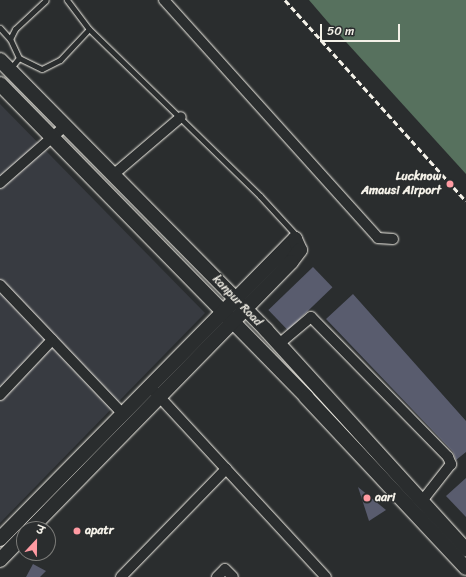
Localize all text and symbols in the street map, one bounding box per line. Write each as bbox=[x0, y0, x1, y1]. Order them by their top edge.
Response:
scale bar bbox=[322, 16, 402, 42]
text: 50 m bbox=[327, 20, 354, 42]
place label: Lucknow Amausi Airport bbox=[361, 170, 441, 198]
marker: Lucknow Amausi Airport bbox=[444, 178, 456, 190]
street label: kanpur Road bbox=[209, 272, 265, 330]
place label: aari bbox=[375, 491, 395, 505]
marker: aari bbox=[362, 493, 372, 503]
text: उ bbox=[33, 520, 47, 541]
north arrow bbox=[16, 521, 56, 561]
place label: apatr bbox=[85, 524, 114, 538]
marker: apatr bbox=[72, 526, 82, 536]

